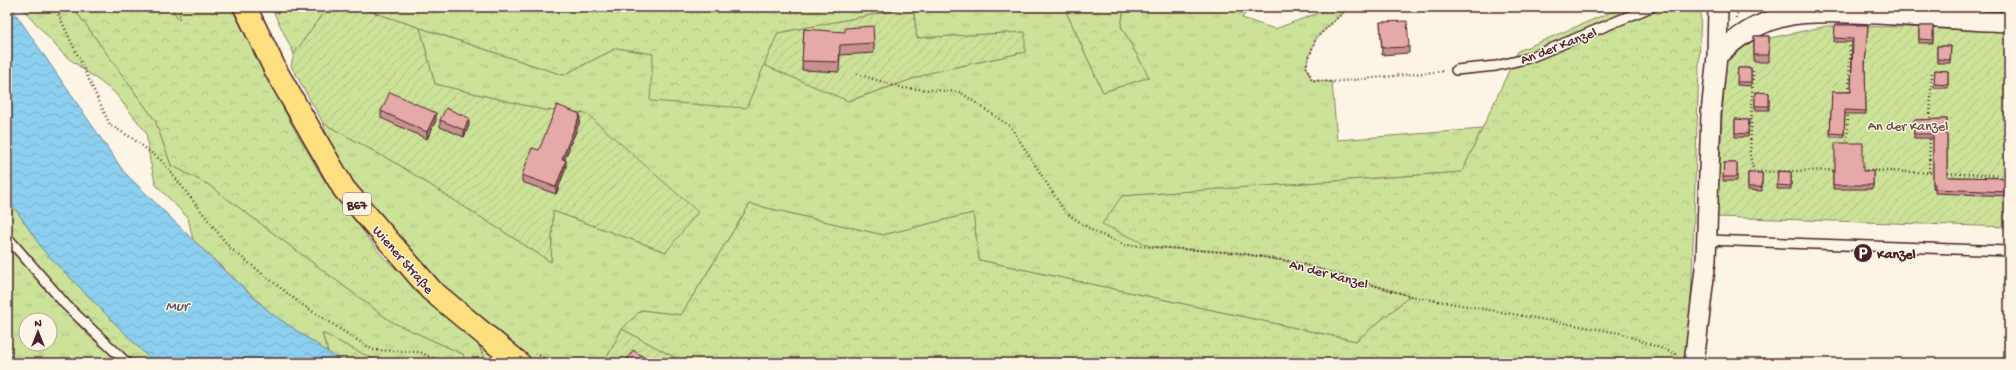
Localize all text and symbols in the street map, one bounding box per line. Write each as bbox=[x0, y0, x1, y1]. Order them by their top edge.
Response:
street label: An der Kanzel bbox=[1518, 25, 1600, 70]
park label: An der Kanzel bbox=[1868, 119, 1948, 136]
road number: B67 bbox=[343, 193, 371, 215]
street label: Wiener Straße bbox=[368, 223, 437, 299]
parking icon: Kanzel bbox=[1852, 242, 1874, 264]
place label: Kanzel bbox=[1876, 247, 1916, 264]
street label: An der Kanzel bbox=[1287, 257, 1369, 294]
water label: Mur bbox=[166, 298, 191, 316]
north arrow bbox=[18, 312, 58, 352]
text: N bbox=[34, 318, 42, 330]

